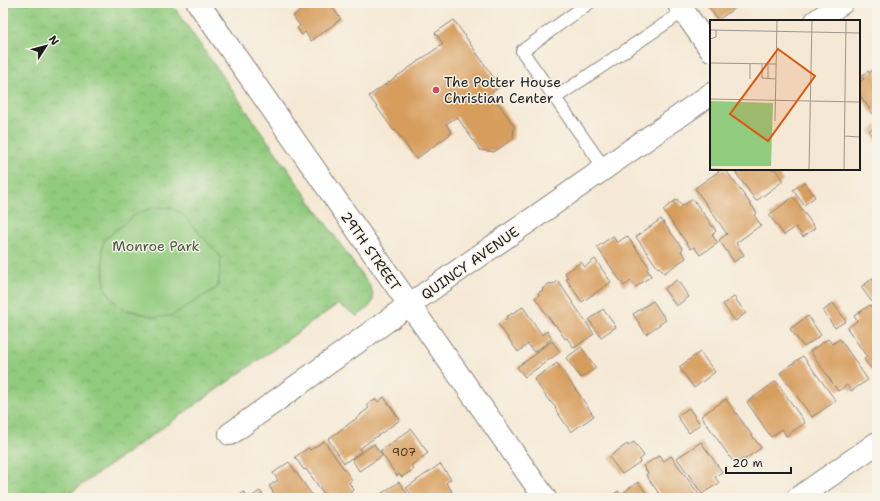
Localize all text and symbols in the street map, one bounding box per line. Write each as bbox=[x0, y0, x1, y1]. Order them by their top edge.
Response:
inset map bbox=[710, 20, 860, 170]
north arrow bbox=[26, 26, 66, 66]
text: N bbox=[45, 32, 62, 49]
place label: The Potter House Christian Center bbox=[444, 73, 561, 107]
marker: The Potter House Christian Center bbox=[431, 85, 441, 95]
street label: 29TH STREET bbox=[337, 208, 405, 294]
street label: QUINCY AVENUE bbox=[417, 222, 523, 304]
park label: Monroe Park bbox=[112, 237, 200, 255]
house number: 907 bbox=[392, 444, 416, 460]
scale bar bbox=[726, 449, 791, 475]
text: 20 m bbox=[732, 455, 763, 471]

